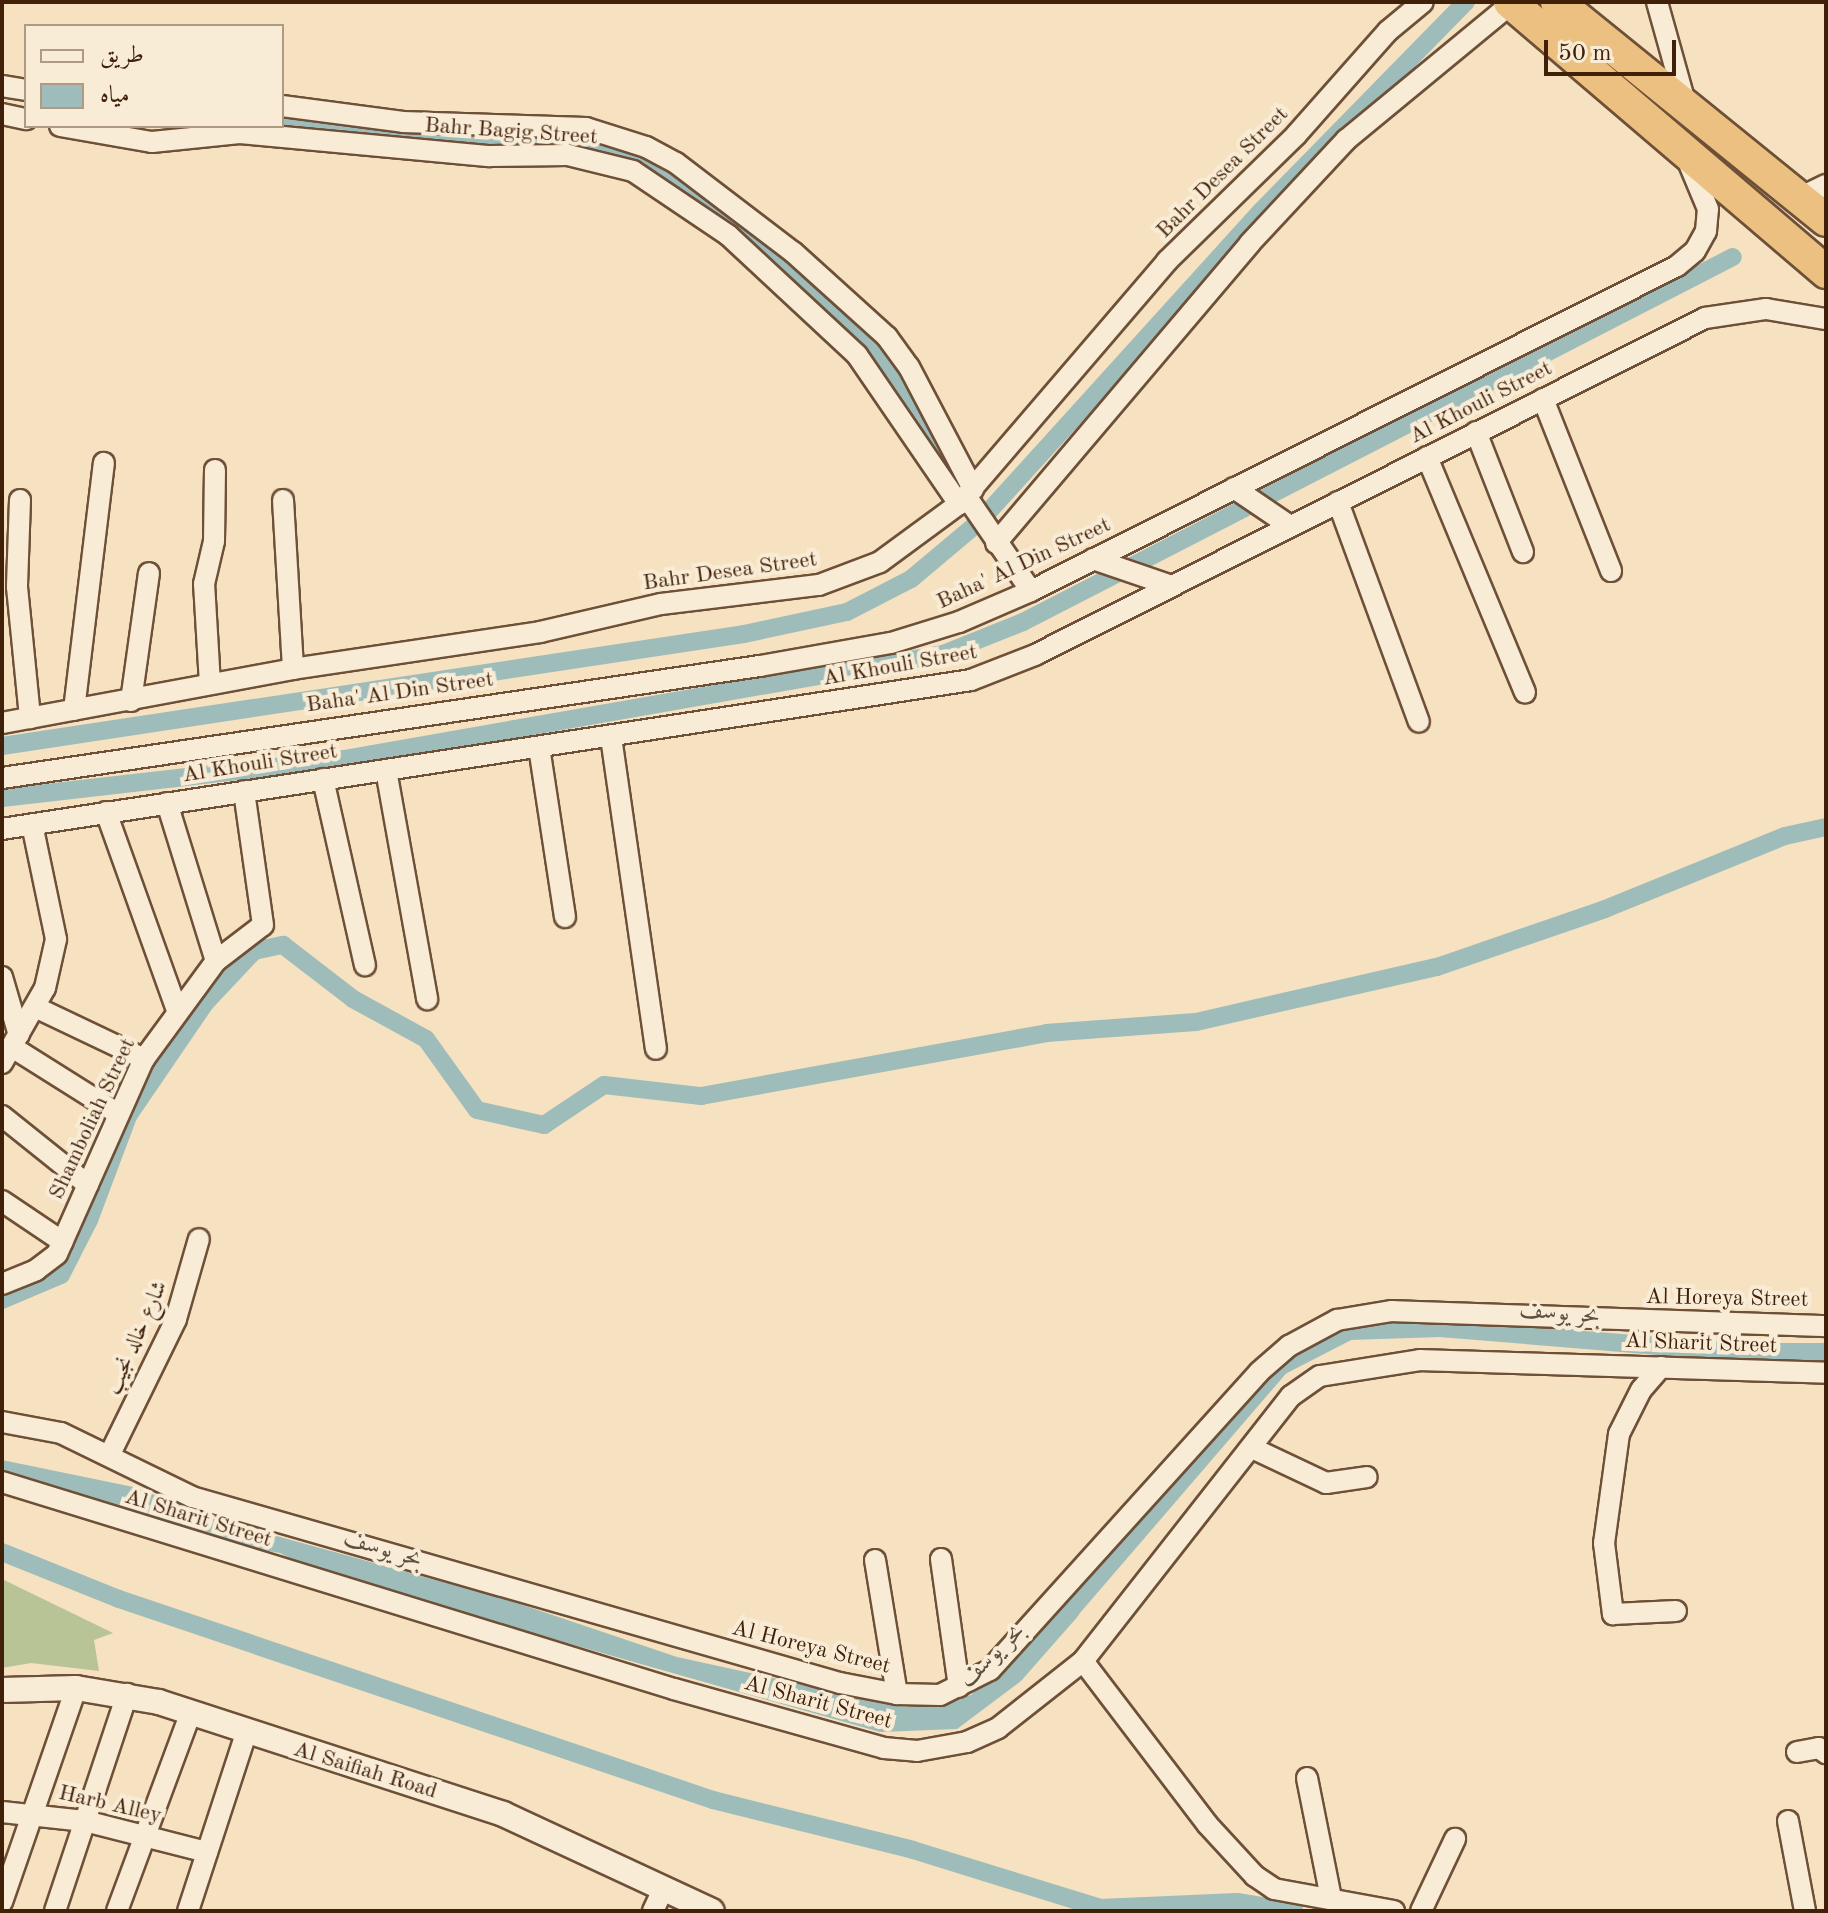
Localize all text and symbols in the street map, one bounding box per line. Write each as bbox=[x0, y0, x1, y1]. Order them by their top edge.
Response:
legend bbox=[24, 24, 284, 128]
scale bar bbox=[1548, 24, 1680, 74]
text: 50 m bbox=[1558, 42, 1612, 66]
text: طريق bbox=[100, 44, 144, 68]
text: مياه bbox=[100, 84, 130, 108]
street label: Bahr Desea Street bbox=[1152, 102, 1294, 244]
street label: Bahr Bagig Street bbox=[424, 113, 598, 151]
street label: Al Khouli Street bbox=[1405, 356, 1557, 450]
street label: Baha' Al Din Street bbox=[933, 512, 1115, 616]
street label: Bahr Desea Street bbox=[641, 547, 819, 597]
street label: Al Khouli Street bbox=[821, 639, 979, 693]
street label: Baha' Al Din Street bbox=[305, 667, 495, 719]
street label: Al Khouli Street bbox=[181, 739, 339, 789]
street label: Shamboliah Street bbox=[44, 1034, 142, 1204]
street label: شارع خالد نجيب bbox=[100, 1277, 174, 1399]
street label: Al Horeya Street bbox=[1645, 1284, 1809, 1314]
water label: بحر يوسف bbox=[1518, 1296, 1602, 1332]
street label: Al Sharit Street bbox=[1624, 1328, 1778, 1360]
street label: Al Sharit Street bbox=[121, 1484, 275, 1554]
water label: بحر يوسف bbox=[340, 1524, 426, 1576]
street label: Al Horeya Street bbox=[729, 1616, 893, 1680]
water label: بحر يوسف bbox=[954, 1618, 1032, 1694]
street label: Al Sharit Street bbox=[741, 1671, 895, 1735]
street label: Al Saifiah Road bbox=[290, 1737, 440, 1805]
street label: Harb Alley bbox=[56, 1780, 164, 1830]

